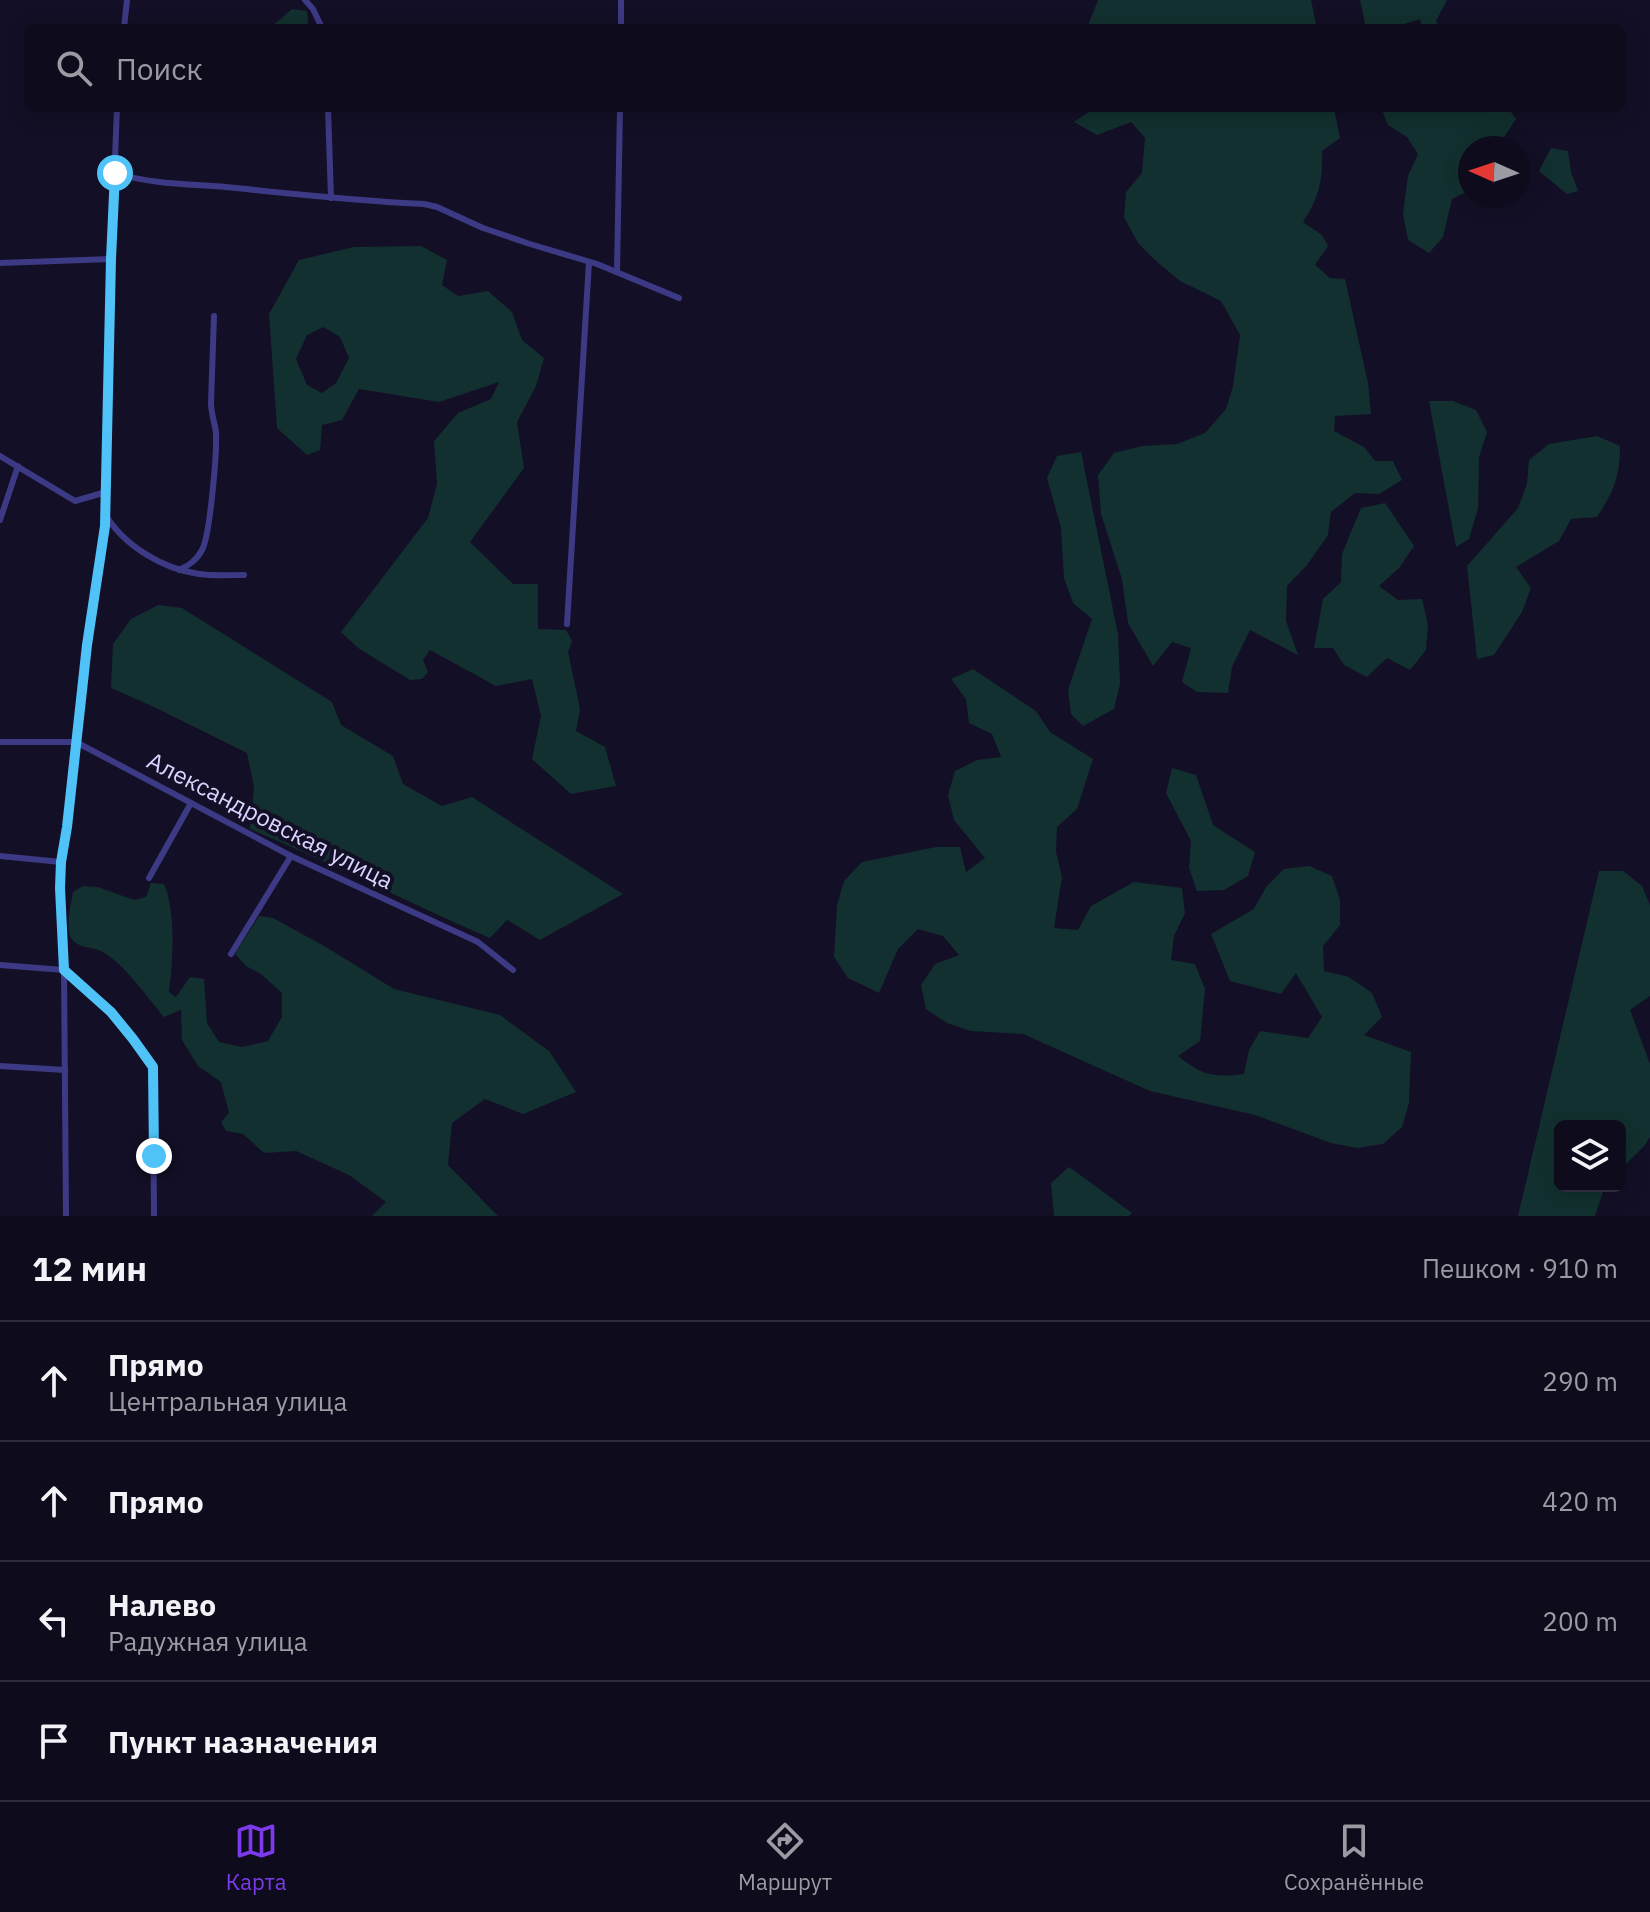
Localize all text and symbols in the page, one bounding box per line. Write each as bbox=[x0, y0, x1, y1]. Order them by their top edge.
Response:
search box bbox=[24, 24, 1626, 112]
icon: search bbox=[52, 46, 96, 90]
text: Поиск bbox=[116, 49, 203, 88]
north arrow bbox=[1458, 136, 1530, 208]
route start bbox=[97, 155, 133, 191]
street label: Александровская улица bbox=[142, 744, 399, 896]
map controls bbox=[1554, 1120, 1626, 1192]
button: layers bbox=[1554, 1120, 1626, 1192]
route end bbox=[136, 1138, 172, 1174]
text: 12 мин bbox=[32, 1246, 147, 1290]
text: Пешком · 910 m bbox=[1422, 1251, 1618, 1285]
text: Прямо bbox=[108, 1345, 204, 1384]
icon: ahead bbox=[32, 1359, 76, 1403]
text: 290 m bbox=[1542, 1364, 1618, 1398]
text: Центральная улица bbox=[108, 1384, 347, 1418]
icon: ahead bbox=[32, 1479, 76, 1523]
text: Прямо bbox=[108, 1482, 204, 1521]
text: 420 m bbox=[1542, 1484, 1618, 1518]
text: Налево bbox=[108, 1585, 216, 1624]
icon: left bbox=[32, 1599, 76, 1643]
text: 200 m bbox=[1542, 1604, 1618, 1638]
text: Радужная улица bbox=[108, 1624, 308, 1658]
icon: arrive bbox=[32, 1719, 76, 1763]
text: Пункт назначения bbox=[108, 1722, 378, 1761]
tab: Карта bbox=[226, 1819, 286, 1896]
tab: Маршрут bbox=[738, 1819, 832, 1896]
tab: Сохранённые bbox=[1284, 1819, 1424, 1896]

